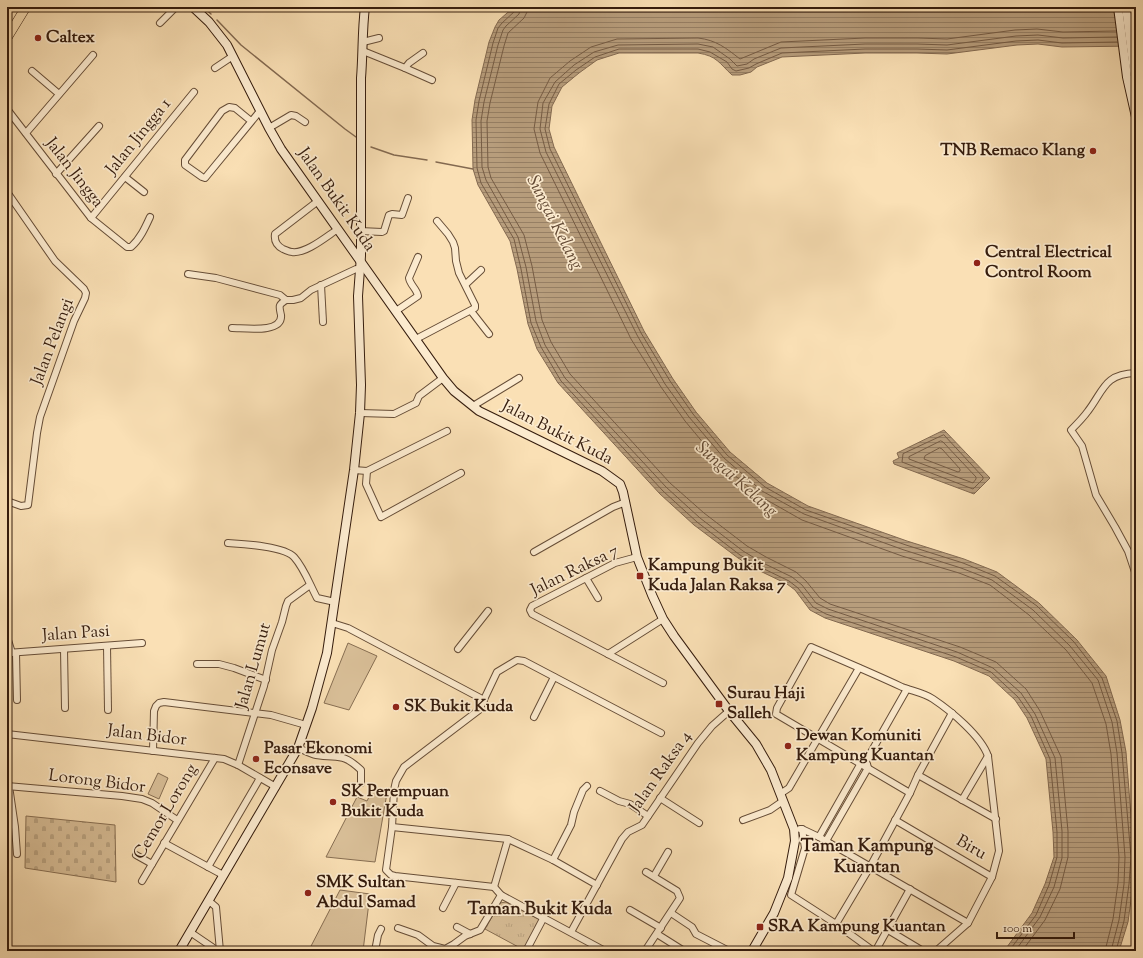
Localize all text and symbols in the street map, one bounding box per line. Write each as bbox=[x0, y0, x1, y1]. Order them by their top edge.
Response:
place label: Caltex bbox=[46, 26, 95, 50]
marker: Caltex bbox=[33, 33, 43, 43]
street label: Jalan Jingga 1 bbox=[100, 93, 178, 181]
street label: Jalan Jingga bbox=[38, 132, 109, 213]
place label: TNB Remaco Klang bbox=[940, 139, 1086, 163]
street label: Jalan Bukit Kuda bbox=[291, 142, 381, 257]
marker: TNB Remaco Klang bbox=[1088, 146, 1098, 156]
water label: Sungai Kelang bbox=[519, 171, 589, 275]
place label: Central Electrical Control Room bbox=[985, 241, 1112, 285]
marker: Central Electrical Control Room bbox=[972, 258, 982, 268]
street label: Jalan Pelangi bbox=[25, 295, 81, 390]
street label: Jalan Bukit Kuda bbox=[496, 394, 617, 471]
water label: Sungai Kelang bbox=[689, 436, 783, 524]
street label: Jalan Raksa 7 bbox=[526, 539, 623, 603]
place label: Kampung Bukit Kuda Jalan Raksa 7 bbox=[648, 554, 786, 598]
marker: Kampung Bukit Kuda Jalan Raksa 7 bbox=[635, 571, 645, 581]
street label: Jalan Pasi bbox=[40, 620, 111, 648]
street label: Jalan Lumut bbox=[230, 620, 278, 713]
place label: Surau Haji Salleh bbox=[727, 682, 805, 726]
place label: SK Bukit Kuda bbox=[404, 695, 513, 719]
marker: Surau Haji Salleh bbox=[714, 699, 724, 709]
marker: SK Bukit Kuda bbox=[391, 702, 401, 712]
street label: Jalan Bidor bbox=[105, 719, 189, 753]
place label: Dewan Komuniti Kampung Kuantan bbox=[796, 724, 935, 768]
street label: Jalan Raksa 4 bbox=[623, 726, 698, 819]
place label: Pasar Ekonomi Econsave bbox=[264, 737, 373, 781]
marker: Dewan Komuniti Kampung Kuantan bbox=[783, 741, 793, 751]
marker: Pasar Ekonomi Econsave bbox=[251, 754, 261, 764]
street label: Cemor Lorong bbox=[128, 760, 204, 864]
street label: Lorong Bidor bbox=[47, 764, 148, 800]
place label: SK Perempuan Bukit Kuda bbox=[341, 780, 450, 824]
marker: SK Perempuan Bukit Kuda bbox=[328, 797, 338, 807]
street label: Biru bbox=[951, 830, 991, 866]
district label: Taman Kampung Kuantan bbox=[801, 834, 934, 881]
place label: SMK Sultan Abdul Samad bbox=[316, 871, 416, 915]
marker: SMK Sultan Abdul Samad bbox=[303, 888, 313, 898]
district label: Taman Bukit Kuda bbox=[468, 897, 613, 923]
scale bar bbox=[997, 914, 1074, 940]
place label: SRA Kampung Kuantan bbox=[768, 915, 947, 939]
text: 100 m bbox=[1003, 920, 1032, 938]
marker: SRA Kampung Kuantan bbox=[755, 922, 765, 932]

